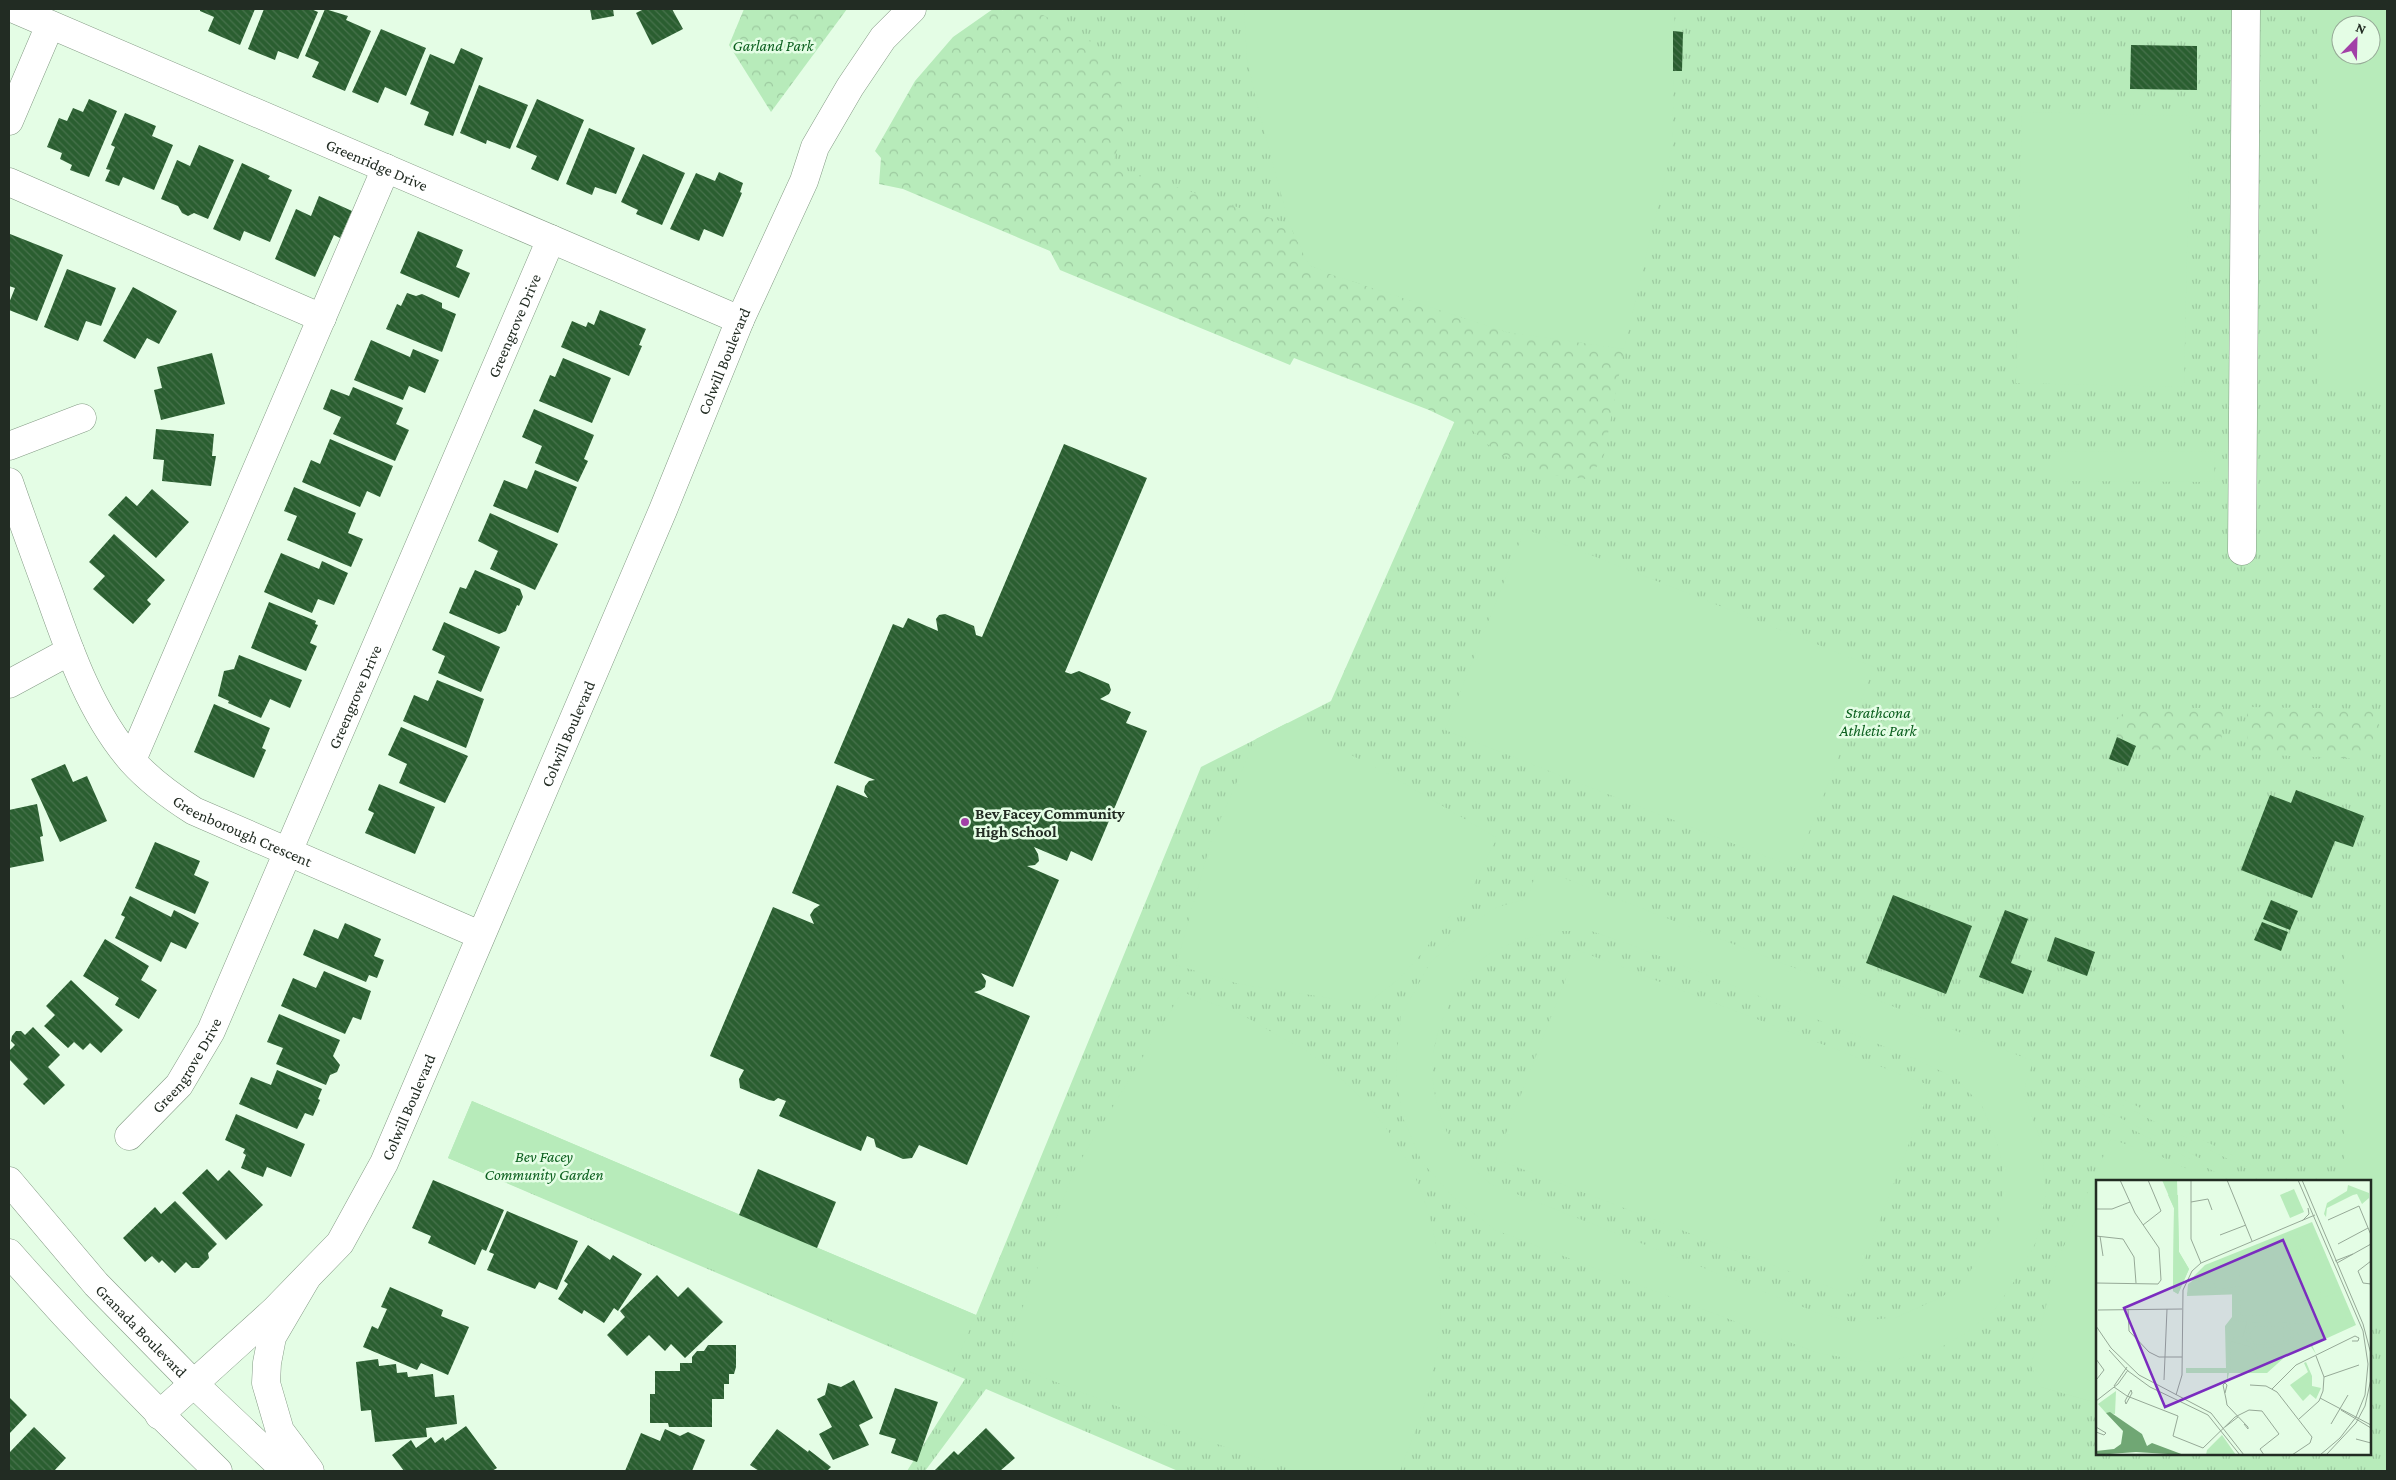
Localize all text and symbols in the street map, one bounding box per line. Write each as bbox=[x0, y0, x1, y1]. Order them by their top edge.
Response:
north arrow bbox=[2331, 15, 2381, 65]
text: N bbox=[2354, 19, 2369, 37]
park label: Garland Park bbox=[733, 37, 814, 54]
street label: Greenridge Drive bbox=[323, 136, 430, 194]
street label: Greengrove Drive bbox=[485, 271, 544, 380]
street label: Colwill Boulevard bbox=[695, 305, 754, 417]
street label: Greengrove Drive bbox=[325, 642, 385, 751]
street label: Colwill Boulevard bbox=[538, 678, 598, 789]
park label: Strathcona Athletic Park bbox=[1839, 704, 1917, 739]
street label: Greenborough Crescent bbox=[170, 792, 315, 870]
place label: Bev Facey Community High School bbox=[975, 805, 1125, 840]
marker: Bev Facey Community High School bbox=[959, 816, 971, 828]
street label: Greengrove Drive bbox=[149, 1016, 225, 1116]
street label: Colwill Boulevard bbox=[378, 1051, 439, 1163]
park label: Bev Facey Community Garden bbox=[485, 1148, 603, 1184]
inset map bbox=[2096, 1180, 2371, 1455]
street label: Granada Boulevard bbox=[92, 1281, 191, 1381]

